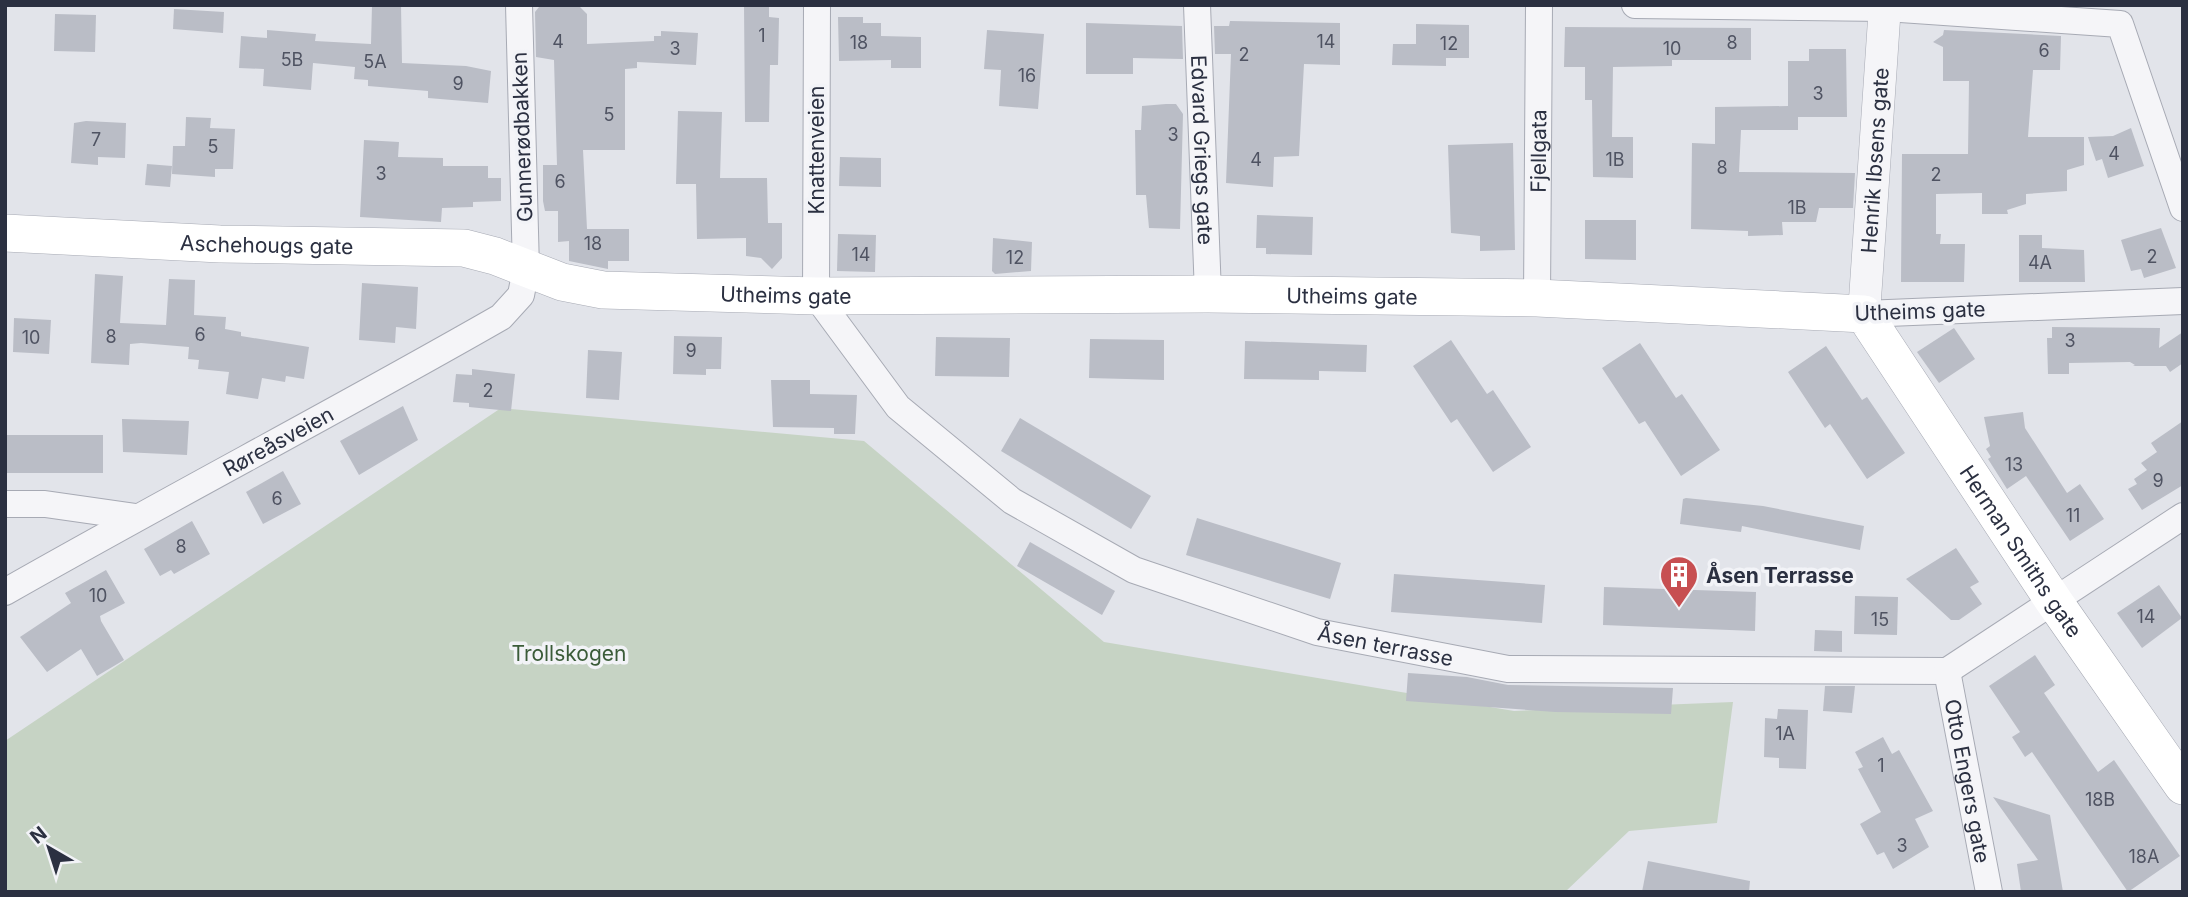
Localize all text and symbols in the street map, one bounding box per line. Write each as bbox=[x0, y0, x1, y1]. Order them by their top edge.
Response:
house number: 1 bbox=[758, 25, 766, 46]
house number: 4 bbox=[552, 31, 564, 52]
house number: 14 bbox=[1317, 31, 1335, 52]
house number: 18 bbox=[850, 32, 868, 53]
house number: 8 bbox=[1726, 32, 1738, 53]
house number: 12 bbox=[1440, 33, 1458, 54]
house number: 3 bbox=[669, 38, 681, 59]
house number: 10 bbox=[1663, 38, 1681, 59]
house number: 6 bbox=[2038, 40, 2050, 61]
house number: 2 bbox=[1239, 44, 1249, 65]
house number: 5B bbox=[281, 49, 303, 70]
house number: 5A bbox=[363, 51, 387, 72]
street label: Gunnerødbakken bbox=[507, 51, 537, 223]
street label: Edvard Griegs gate bbox=[1186, 54, 1219, 245]
house number: 16 bbox=[1018, 65, 1036, 86]
street label: Henrik Ibsens gate bbox=[1856, 67, 1893, 254]
house number: 9 bbox=[452, 73, 464, 94]
house number: 3 bbox=[1812, 83, 1824, 104]
street label: Knattenveien bbox=[804, 85, 829, 215]
house number: 5 bbox=[604, 104, 614, 125]
street label: Fjellgata bbox=[1525, 109, 1551, 193]
house number: 3 bbox=[1167, 124, 1179, 145]
house number: 7 bbox=[91, 129, 101, 150]
house number: 5 bbox=[208, 136, 218, 157]
house number: 4 bbox=[2108, 143, 2120, 164]
house number: 4 bbox=[1250, 149, 1262, 170]
house number: 1B bbox=[1605, 149, 1625, 170]
house number: 8 bbox=[1716, 157, 1728, 178]
house number: 3 bbox=[375, 163, 387, 184]
house number: 2 bbox=[1931, 164, 1941, 185]
house number: 6 bbox=[554, 171, 566, 192]
house number: 1B bbox=[1787, 197, 1807, 218]
street label: Aschehougs gate bbox=[180, 229, 354, 259]
house number: 18 bbox=[584, 233, 602, 254]
house number: 14 bbox=[852, 244, 870, 265]
house number: 2 bbox=[2147, 246, 2157, 267]
house number: 12 bbox=[1006, 247, 1024, 268]
house number: 4A bbox=[2028, 252, 2052, 273]
street label: Utheims gate bbox=[720, 281, 852, 309]
street label: Utheims gate bbox=[1286, 282, 1418, 309]
street label: Utheims gate bbox=[1854, 296, 1986, 326]
house number: 6 bbox=[194, 324, 206, 345]
house number: 8 bbox=[105, 326, 117, 347]
house number: 10 bbox=[22, 327, 40, 348]
house number: 3 bbox=[2064, 330, 2076, 351]
house number: 9 bbox=[685, 340, 697, 361]
house number: 2 bbox=[483, 380, 493, 401]
street label: Røreåsveien bbox=[218, 401, 338, 481]
house number: 13 bbox=[2005, 454, 2023, 475]
street label: Herman Smiths gate bbox=[1955, 460, 2088, 642]
house number: 9 bbox=[2152, 470, 2164, 491]
house number: 6 bbox=[271, 488, 283, 509]
house number: 11 bbox=[2066, 505, 2080, 526]
house number: 8 bbox=[175, 536, 187, 557]
building icon: Åsen Terrasse bbox=[1658, 554, 1700, 609]
place label: Åsen Terrasse bbox=[1706, 561, 1854, 588]
house number: 10 bbox=[89, 585, 107, 606]
house number: 14 bbox=[2137, 606, 2155, 627]
house number: 15 bbox=[1871, 609, 1889, 630]
street label: Åsen terrasse bbox=[1316, 618, 1455, 671]
park label: Trollskogen bbox=[512, 641, 626, 666]
street label: Otto Engers gate bbox=[1940, 697, 1996, 865]
house number: 1A bbox=[1775, 723, 1795, 744]
house number: 1 bbox=[1877, 755, 1885, 776]
house number: 18B bbox=[2085, 789, 2115, 810]
north arrow bbox=[14, 813, 84, 883]
text: N bbox=[26, 822, 51, 849]
house number: 3 bbox=[1896, 835, 1908, 856]
house number: 18A bbox=[2129, 846, 2159, 867]

